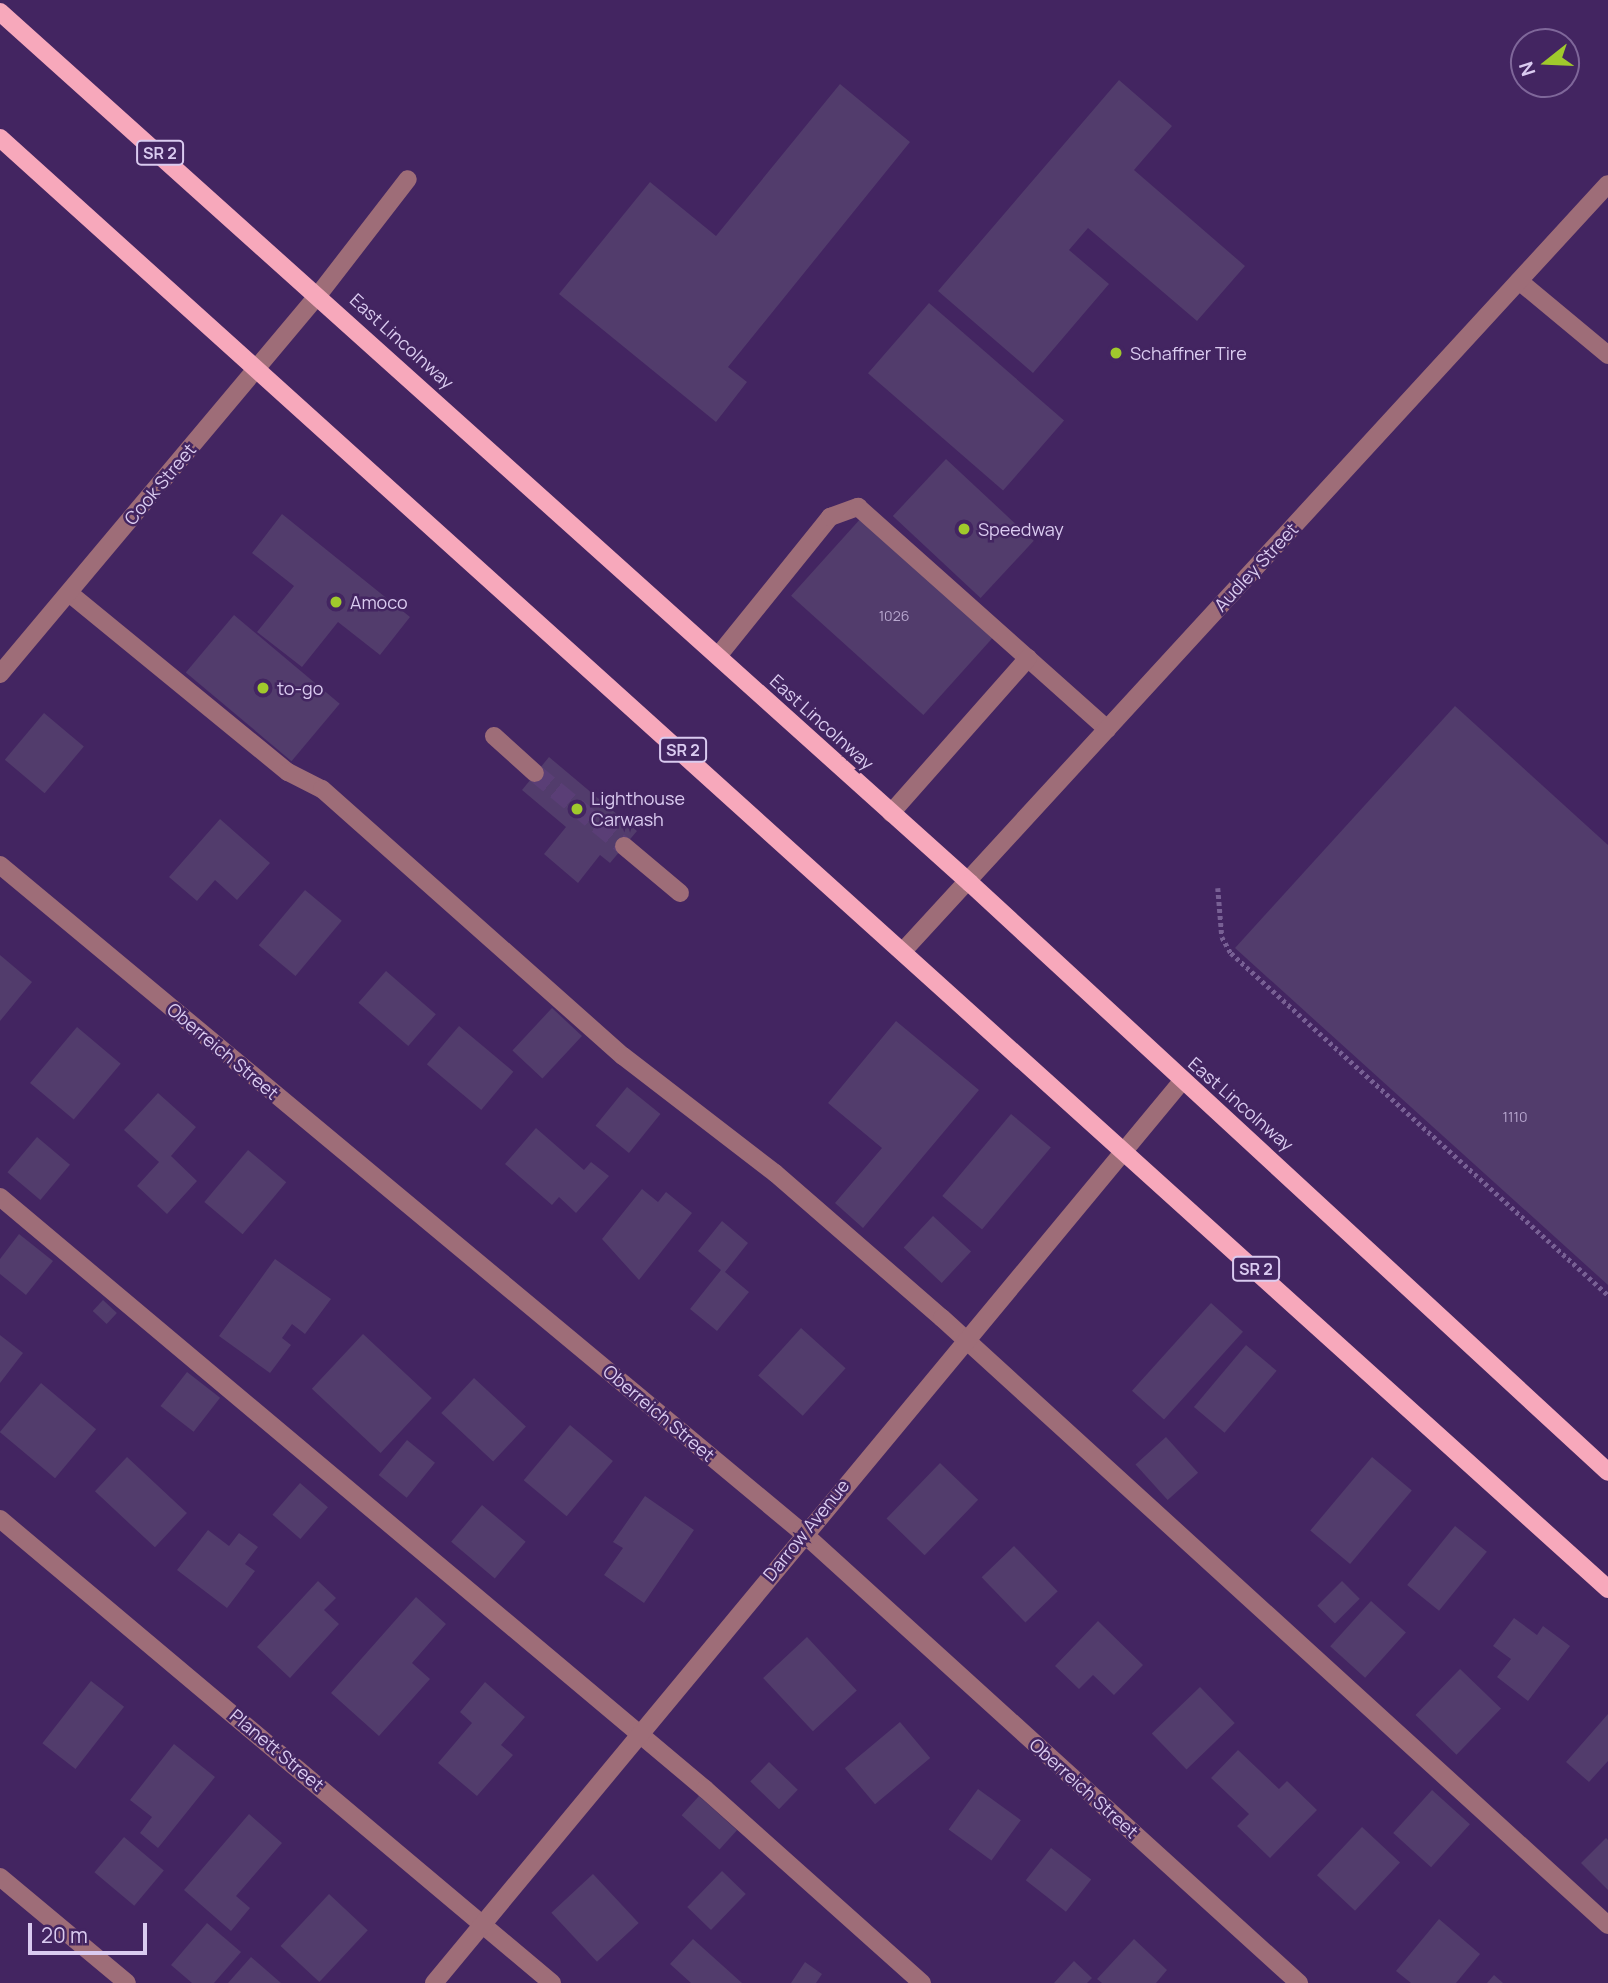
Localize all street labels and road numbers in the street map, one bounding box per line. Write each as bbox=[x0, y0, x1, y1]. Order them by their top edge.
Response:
road number: SR 2 bbox=[136, 140, 184, 166]
street label: East Lincolnway bbox=[346, 289, 458, 393]
street label: Cook Street bbox=[120, 439, 200, 529]
street label: Audley Street bbox=[1209, 518, 1303, 616]
street label: East Lincolnway bbox=[766, 670, 878, 774]
road number: SR 2 bbox=[658, 737, 708, 762]
street label: Oberreich Street bbox=[163, 998, 283, 1104]
street label: East Lincolnway bbox=[1184, 1053, 1298, 1155]
road number: SR 2 bbox=[1232, 1256, 1280, 1282]
street label: Oberreich Street bbox=[599, 1360, 719, 1466]
street label: Darrow Avenue bbox=[759, 1475, 853, 1585]
street label: Planett Street bbox=[226, 1704, 328, 1796]
street label: Oberreich Street bbox=[1025, 1734, 1143, 1842]

